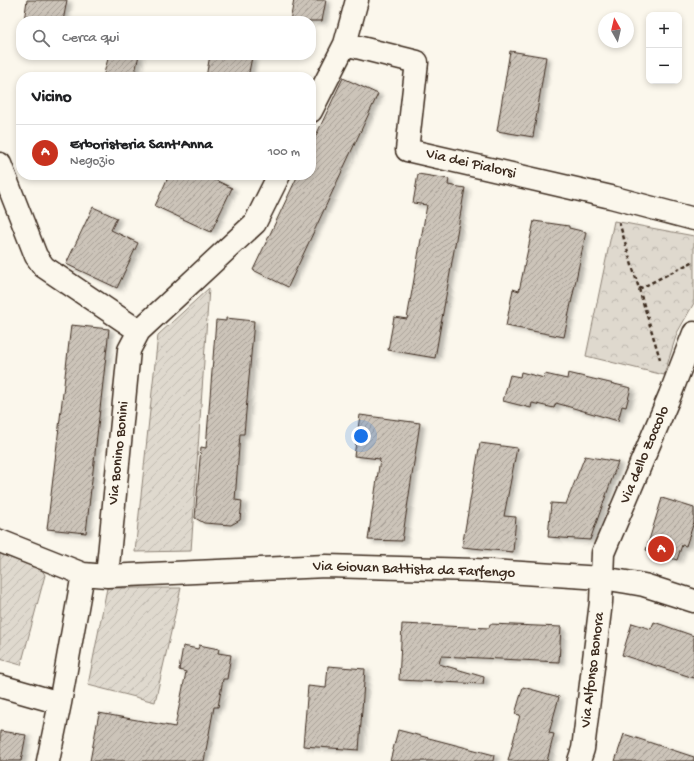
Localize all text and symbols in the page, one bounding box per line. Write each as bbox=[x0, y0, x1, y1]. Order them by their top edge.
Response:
north arrow bbox=[598, 12, 634, 48]
map controls bbox=[646, 12, 682, 84]
button: + bbox=[646, 12, 682, 48]
search box bbox=[16, 16, 316, 60]
icon: search bbox=[30, 27, 52, 49]
text: Cerca qui bbox=[62, 29, 119, 47]
button: − bbox=[646, 48, 682, 84]
text: Vicino bbox=[32, 88, 72, 108]
text: Erboristeria Sant'Anna bbox=[70, 136, 213, 154]
text: A bbox=[41, 145, 49, 160]
text: 100 m bbox=[268, 145, 300, 160]
street label: Via dei Pialorsi bbox=[423, 145, 518, 183]
text: Negozio bbox=[70, 154, 115, 169]
street label: Via Bonino Bonini bbox=[105, 400, 133, 507]
street label: Via dello Zoccolo bbox=[616, 403, 674, 508]
your location bbox=[351, 426, 371, 446]
pin: A bbox=[648, 534, 674, 564]
street label: Via Giovan Battista da Farfengo bbox=[312, 557, 516, 583]
street label: Via Alfonso Bonora bbox=[577, 611, 609, 730]

